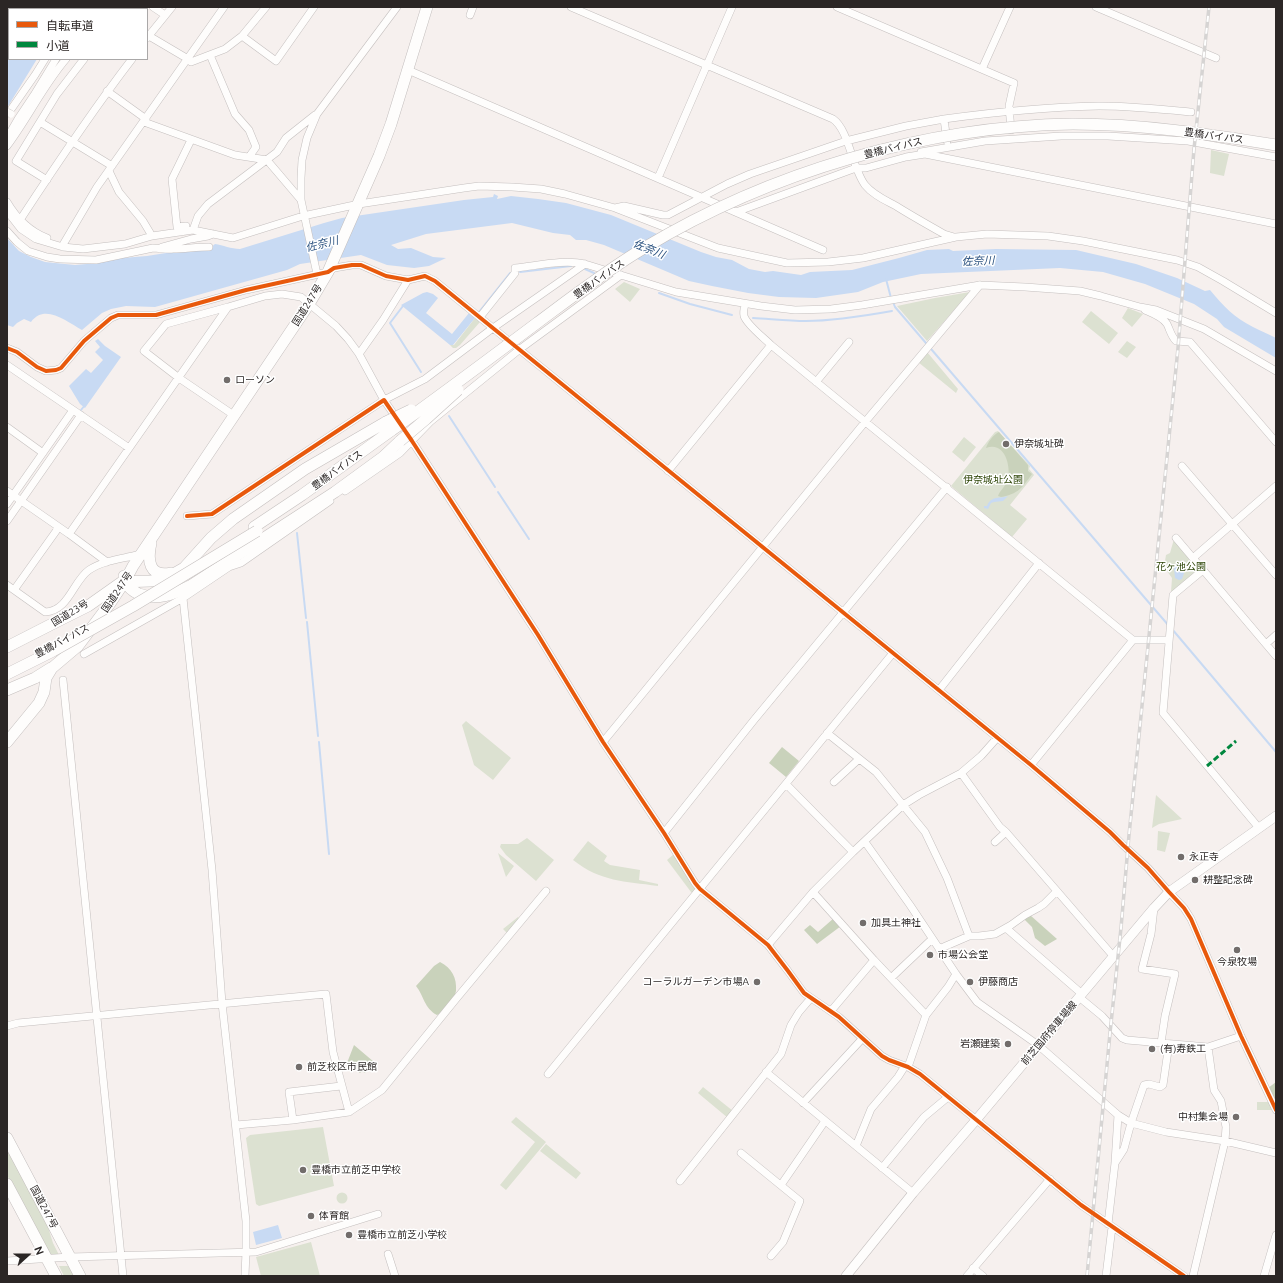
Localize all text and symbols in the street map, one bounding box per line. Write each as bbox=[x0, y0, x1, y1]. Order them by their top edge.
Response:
legend bbox=[8, 8, 148, 60]
text: 自転車道 bbox=[46, 19, 94, 32]
text: 小道 bbox=[46, 39, 70, 52]
street label: 豊橋バイパス bbox=[1183, 126, 1245, 146]
street label: 豊橋バイパス bbox=[862, 135, 924, 161]
water label: 佐奈川 bbox=[304, 234, 340, 254]
water label: 佐奈川 bbox=[631, 237, 667, 261]
water label: 佐奈川 bbox=[961, 254, 995, 268]
street label: 豊橋バイパス bbox=[571, 257, 627, 301]
street label: 国道247号 bbox=[289, 282, 325, 328]
place label: ローソン bbox=[235, 374, 275, 386]
marker: ローソン bbox=[222, 375, 232, 385]
place label: 伊奈城址碑 bbox=[1014, 438, 1064, 450]
marker: 伊奈城址碑 bbox=[1001, 439, 1011, 449]
street label: 豊橋バイパス bbox=[309, 448, 365, 492]
park label: 伊奈城址公園 bbox=[963, 474, 1023, 486]
park label: 花ヶ池公園 bbox=[1156, 561, 1206, 573]
street label: 国道247号 bbox=[99, 569, 135, 615]
street label: 国道23号 bbox=[49, 597, 91, 629]
street label: 豊橋バイパス bbox=[33, 622, 91, 660]
place label: 永正寺 bbox=[1189, 851, 1219, 863]
marker: 永正寺 bbox=[1176, 852, 1186, 862]
place label: 耕整記念碑 bbox=[1203, 874, 1253, 886]
marker: 耕整記念碑 bbox=[1190, 875, 1200, 885]
place label: 加具土神社 bbox=[871, 917, 921, 929]
marker: 加具土神社 bbox=[858, 918, 868, 928]
marker: 今泉牧場 bbox=[1232, 945, 1242, 955]
place label: 市場公会堂 bbox=[938, 949, 988, 961]
marker: 市場公会堂 bbox=[925, 950, 935, 960]
place label: 今泉牧場 bbox=[1217, 956, 1257, 968]
place label: コーラルガーデン市場A bbox=[643, 976, 749, 988]
place label: 伊藤商店 bbox=[978, 976, 1018, 988]
marker: コーラルガーデン市場A bbox=[752, 977, 762, 987]
marker: 伊藤商店 bbox=[965, 977, 975, 987]
street label: 前芝国府停車場線 bbox=[1019, 999, 1079, 1067]
place label: 岩瀬建築 bbox=[960, 1038, 1000, 1050]
marker: 岩瀬建築 bbox=[1003, 1039, 1013, 1049]
place label: (有)寿鉄工 bbox=[1160, 1043, 1206, 1055]
marker: (有)寿鉄工 bbox=[1147, 1044, 1157, 1054]
place label: 前芝校区市民館 bbox=[307, 1061, 377, 1073]
marker: 前芝校区市民館 bbox=[294, 1062, 304, 1072]
place label: 中村集会場 bbox=[1178, 1111, 1228, 1123]
marker: 中村集会場 bbox=[1231, 1112, 1241, 1122]
place label: 豊橋市立前芝中学校 bbox=[311, 1164, 401, 1176]
marker: 豊橋市立前芝中学校 bbox=[298, 1165, 308, 1175]
street label: 国道247号 bbox=[28, 1183, 60, 1231]
place label: 体育館 bbox=[319, 1210, 349, 1222]
marker: 体育館 bbox=[306, 1211, 316, 1221]
place label: 豊橋市立前芝小学校 bbox=[357, 1229, 447, 1241]
marker: 豊橋市立前芝小学校 bbox=[344, 1230, 354, 1240]
north arrow bbox=[8, 1235, 48, 1275]
text: N bbox=[32, 1245, 46, 1257]

